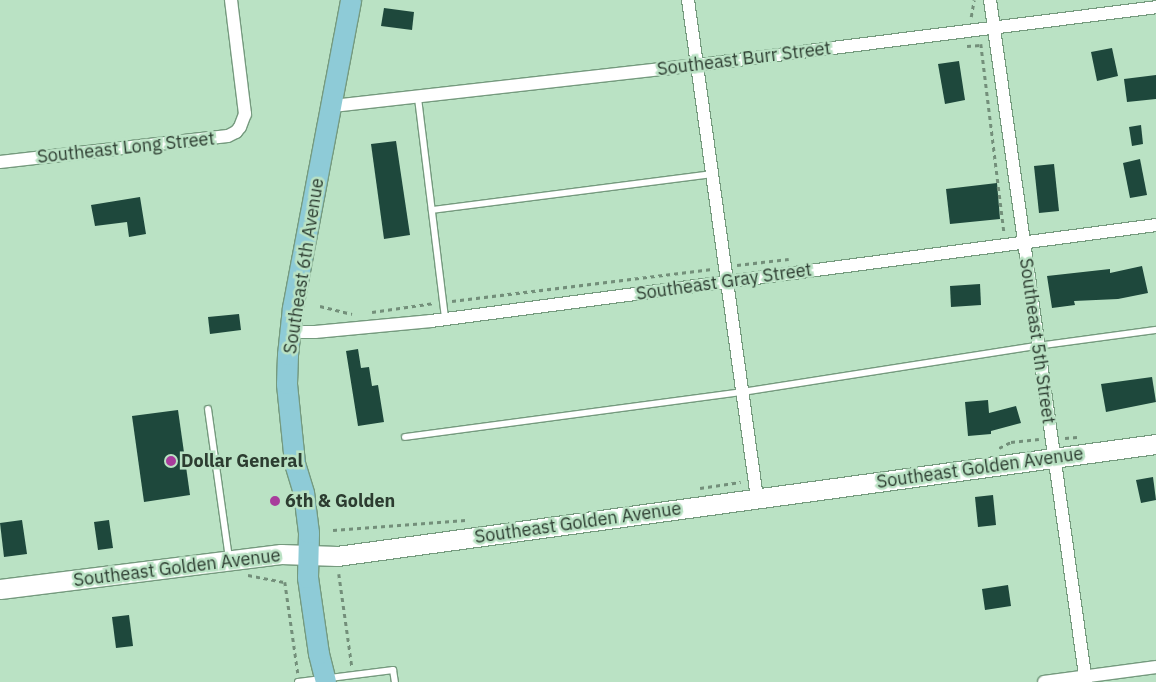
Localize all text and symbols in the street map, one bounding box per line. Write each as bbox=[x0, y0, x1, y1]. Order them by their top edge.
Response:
street label: Southeast Burr Street bbox=[656, 38, 832, 80]
street label: Southeast Long Street bbox=[36, 128, 216, 168]
street label: Southeast 6th Avenue bbox=[279, 177, 329, 355]
street label: Southeast 5th Street bbox=[1015, 257, 1059, 425]
street label: Southeast Gray Street bbox=[635, 259, 813, 305]
street label: Southeast Golden Avenue bbox=[875, 443, 1085, 493]
place label: Dollar General bbox=[181, 450, 303, 472]
marker: Dollar General bbox=[165, 455, 177, 467]
place label: 6th & Golden bbox=[285, 490, 395, 512]
marker: 6th & Golden bbox=[269, 495, 281, 507]
street label: Southeast Golden Avenue bbox=[473, 498, 683, 548]
street label: Southeast Golden Avenue bbox=[72, 545, 282, 591]

